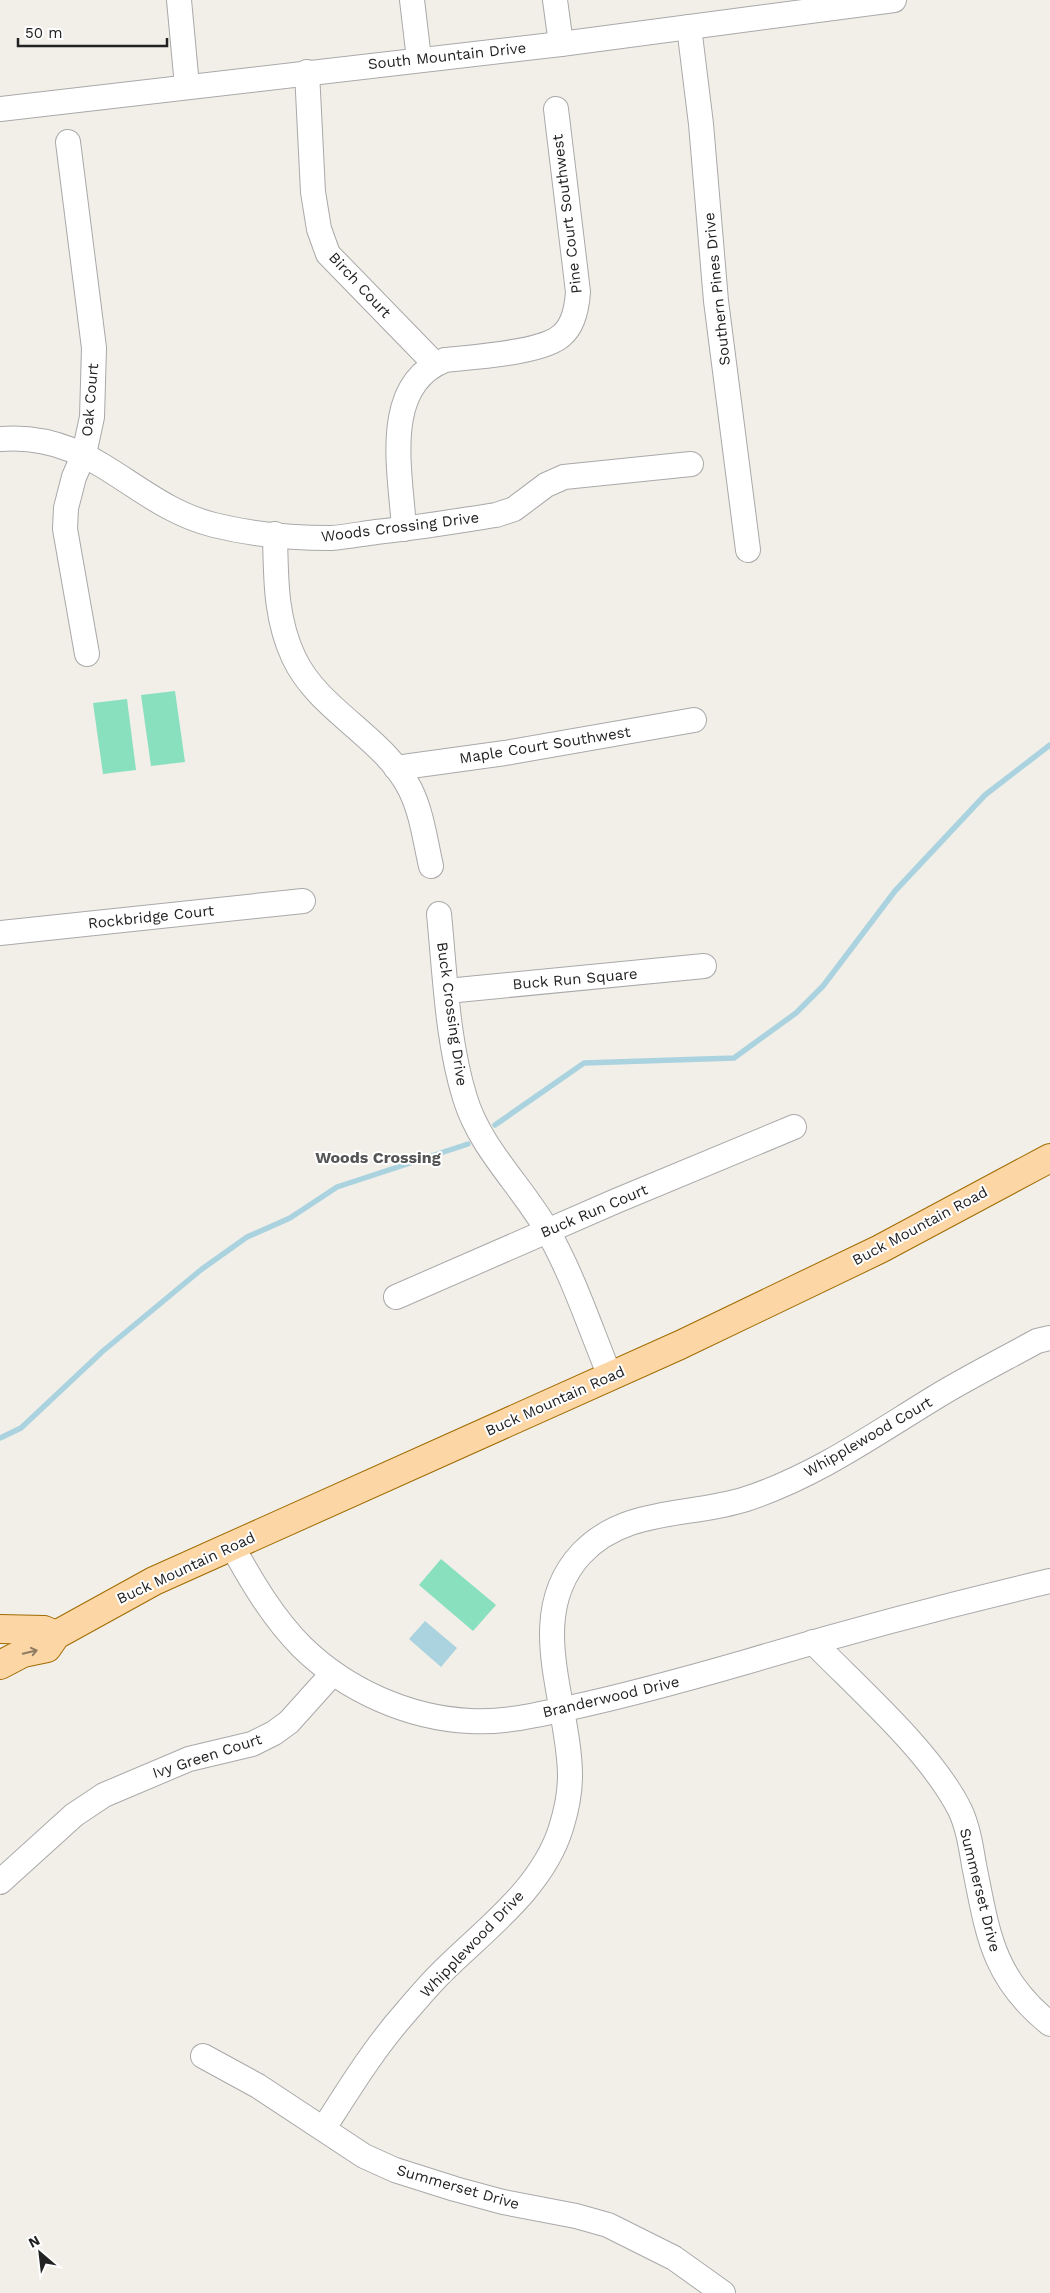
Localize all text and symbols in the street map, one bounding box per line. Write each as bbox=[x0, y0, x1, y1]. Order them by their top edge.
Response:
scale bar bbox=[18, 15, 166, 47]
text: 50 m bbox=[25, 24, 62, 42]
street label: South Mountain Drive bbox=[367, 39, 527, 73]
street label: Pine Court Southwest bbox=[548, 133, 586, 295]
street label: Southern Pines Drive bbox=[700, 211, 734, 367]
street label: Birch Court bbox=[325, 249, 395, 322]
street label: Oak Court bbox=[78, 362, 102, 437]
street label: Woods Crossing Drive bbox=[320, 508, 480, 546]
street label: Maple Court Southwest bbox=[458, 722, 633, 767]
street label: Rockbridge Court bbox=[87, 901, 216, 933]
street label: Buck Crossing Drive bbox=[433, 941, 471, 1087]
street label: Buck Run Square bbox=[512, 965, 638, 993]
district label: Woods Crossing bbox=[315, 1148, 441, 1167]
street label: Buck Run Court bbox=[538, 1180, 651, 1242]
street label: Buck Mountain Road bbox=[849, 1183, 991, 1269]
street label: Buck Mountain Road bbox=[483, 1362, 627, 1440]
street label: Whipplewood Court bbox=[801, 1393, 936, 1481]
street label: Buck Mountain Road bbox=[114, 1528, 258, 1608]
one-way arrow bbox=[21, 1647, 37, 1656]
street label: Branderwood Drive bbox=[541, 1673, 681, 1721]
street label: Ivy Green Court bbox=[150, 1730, 265, 1782]
street label: Summerset Drive bbox=[956, 1826, 1004, 1954]
street label: Whipplewood Drive bbox=[416, 1887, 528, 2001]
street label: Summerset Drive bbox=[395, 2161, 521, 2213]
north arrow bbox=[15, 2228, 65, 2278]
text: N bbox=[26, 2232, 42, 2251]

